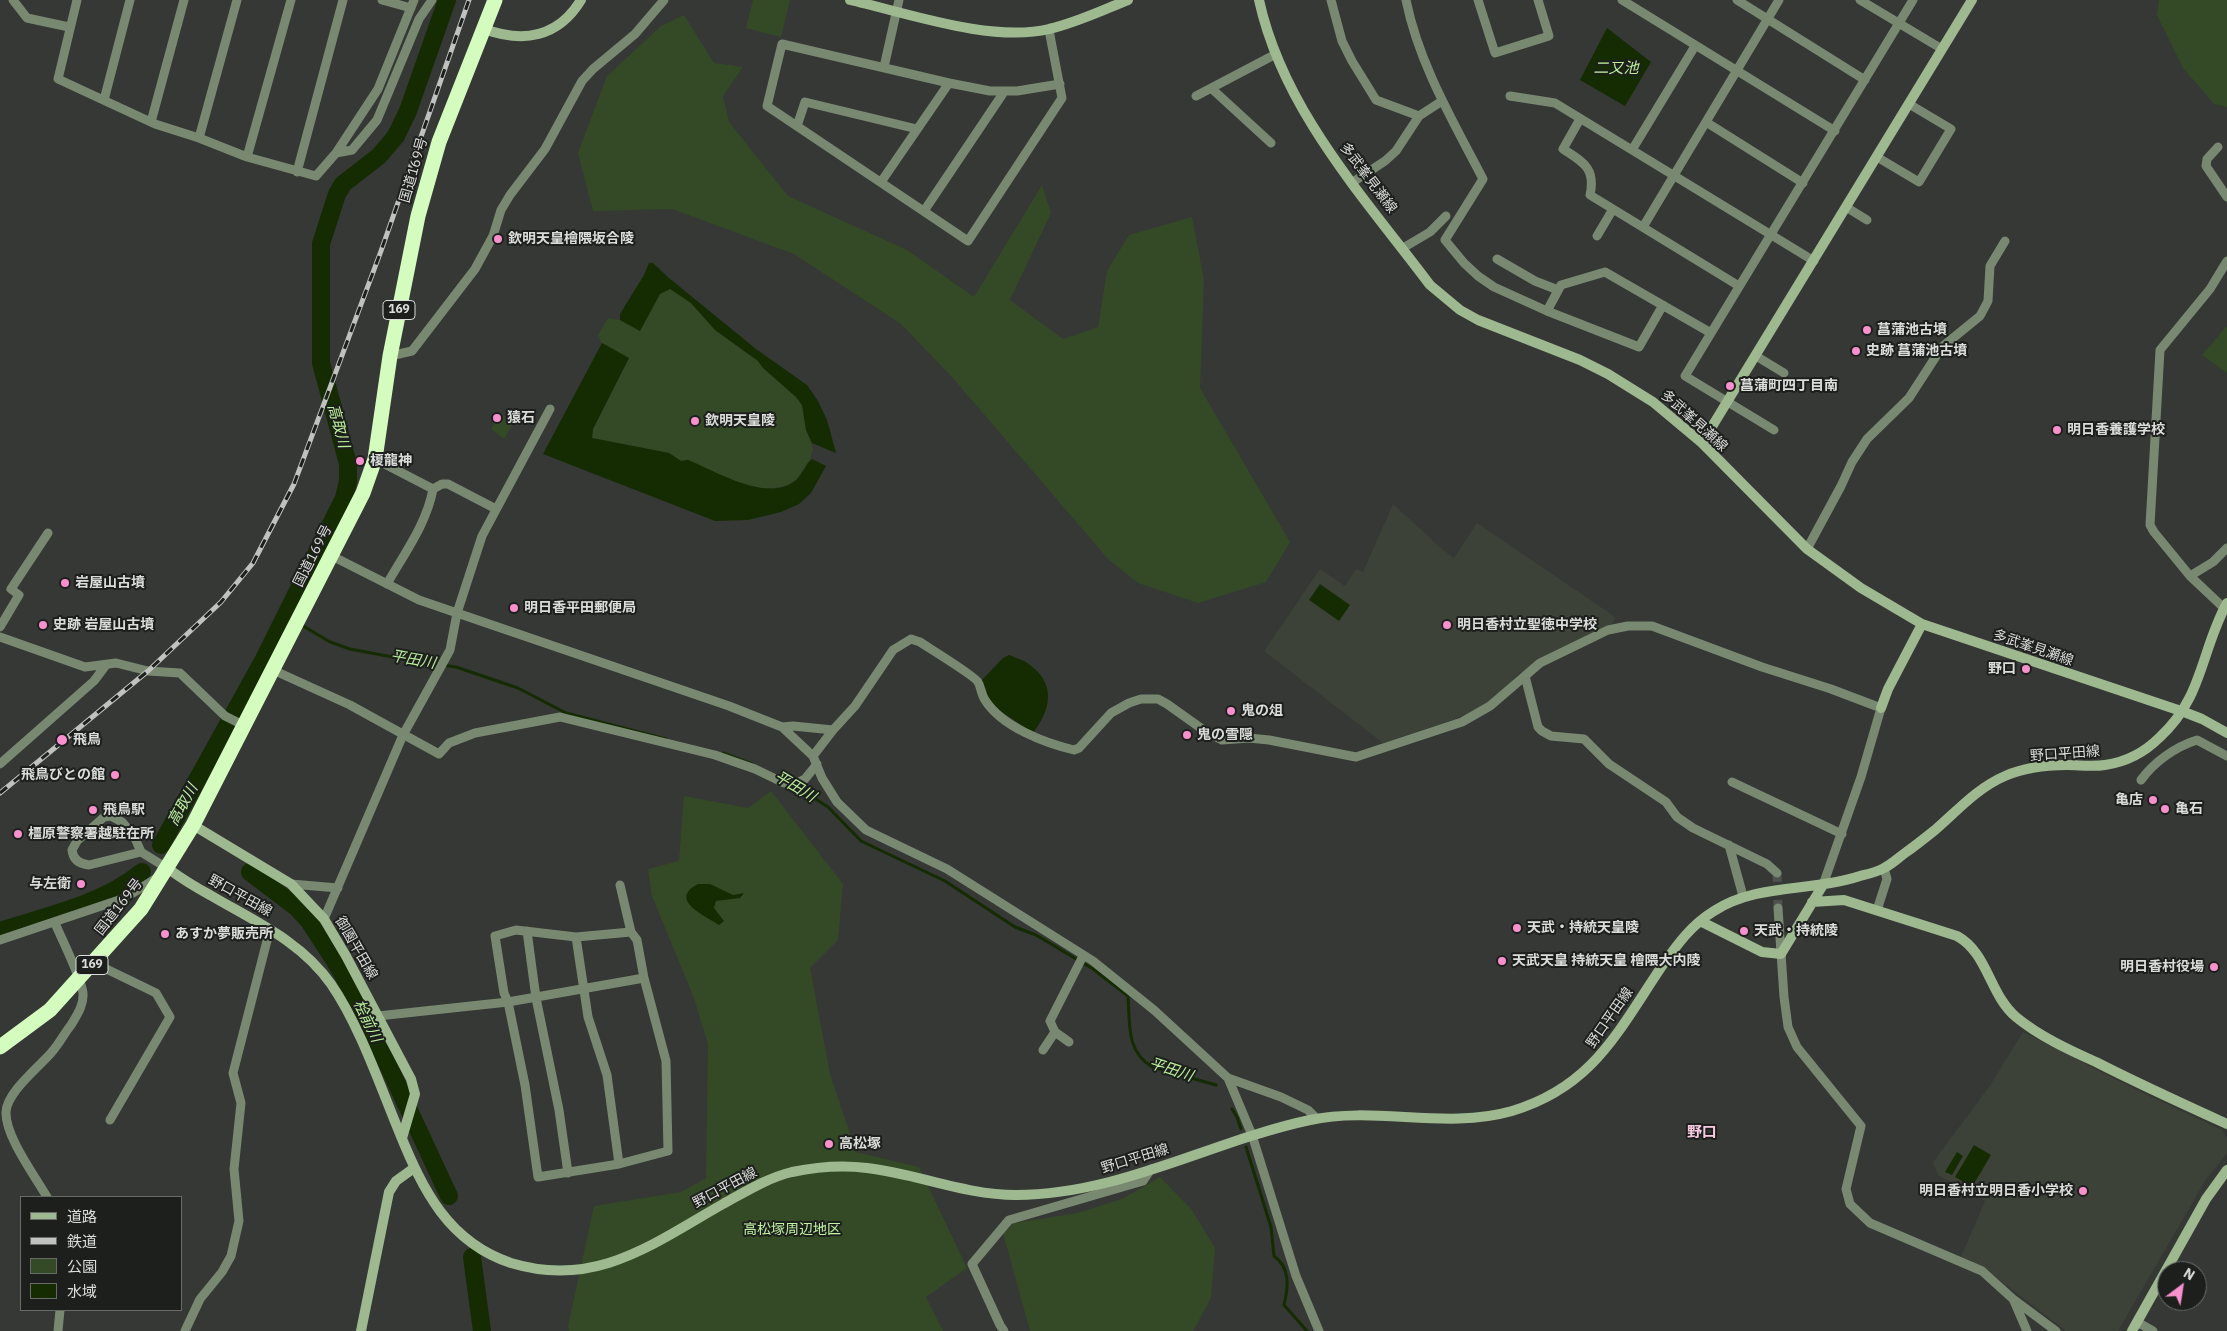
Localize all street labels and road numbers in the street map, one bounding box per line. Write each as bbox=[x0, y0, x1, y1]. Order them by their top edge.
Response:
street label: 国道169号 bbox=[397, 135, 431, 205]
street label: 多武峯見瀬線 bbox=[1336, 139, 1400, 217]
road number: 169 bbox=[383, 300, 415, 320]
street label: 多武峯見瀬線 bbox=[1657, 387, 1731, 455]
street label: 国道169号 bbox=[290, 522, 336, 590]
street label: 多武峯見瀬線 bbox=[1991, 626, 2075, 670]
street label: 野口平田線 bbox=[2029, 743, 2101, 765]
street label: 野口平田線 bbox=[205, 872, 275, 920]
street label: 国道169号 bbox=[92, 875, 146, 939]
street label: 御園平田線 bbox=[331, 913, 381, 983]
road number: 169 bbox=[76, 956, 108, 974]
street label: 野口平田線 bbox=[1583, 985, 1637, 1051]
street label: 野口平田線 bbox=[1099, 1141, 1171, 1177]
street label: 野口平田線 bbox=[690, 1164, 760, 1212]

